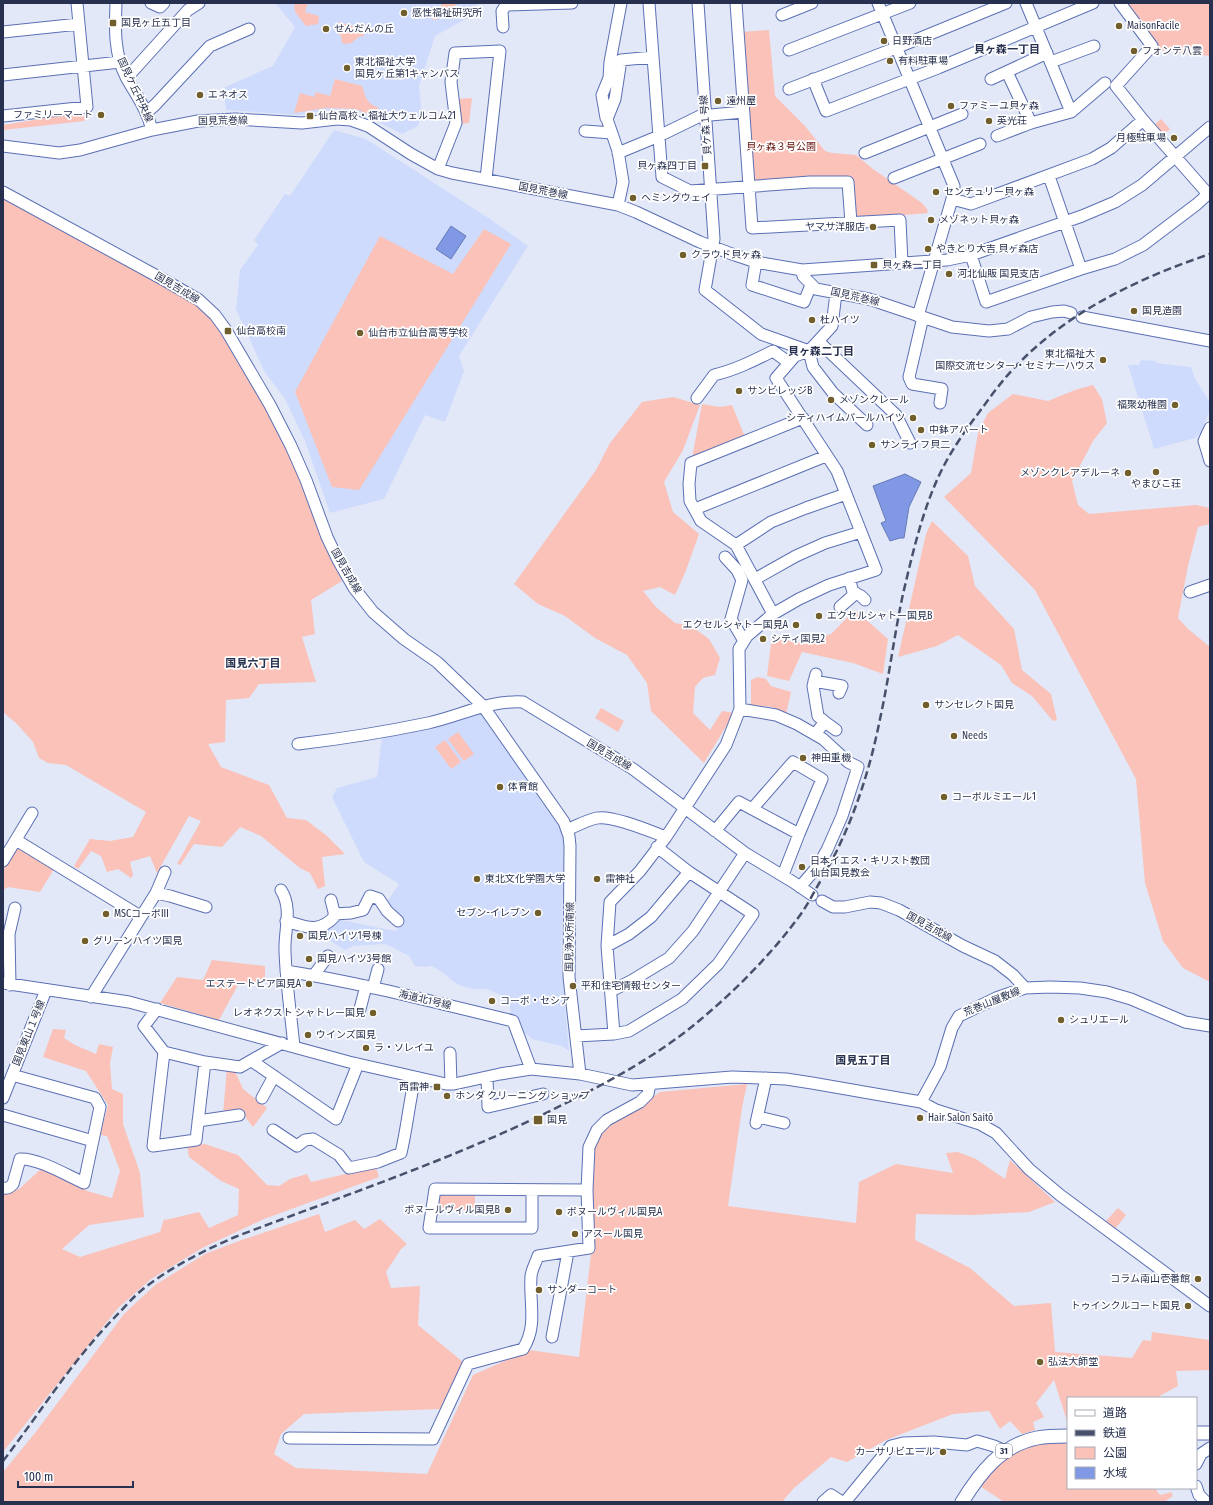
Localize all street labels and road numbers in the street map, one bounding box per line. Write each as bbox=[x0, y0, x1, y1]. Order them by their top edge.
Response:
street label: 国見ケ丘中央線 bbox=[115, 56, 155, 124]
street label: 貝ケ森１号線 bbox=[698, 95, 714, 155]
street label: 国見荒巻線 bbox=[198, 115, 248, 127]
street label: 国見荒巻線 bbox=[517, 180, 569, 202]
street label: 国見吉成線 bbox=[152, 270, 202, 306]
street label: 国見荒巻線 bbox=[829, 286, 881, 308]
street label: 国見吉成線 bbox=[328, 546, 364, 596]
street label: 国見吉成線 bbox=[584, 737, 634, 773]
street label: 国見浄水所南線 bbox=[563, 902, 577, 972]
street label: 国見吉成線 bbox=[904, 910, 954, 944]
street label: 荒巻山屋敷線 bbox=[962, 985, 1022, 1019]
street label: 海道北1号線 bbox=[397, 988, 453, 1012]
street label: 国見東山１号線 bbox=[10, 998, 48, 1068]
road number: 31 bbox=[996, 1444, 1012, 1458]

